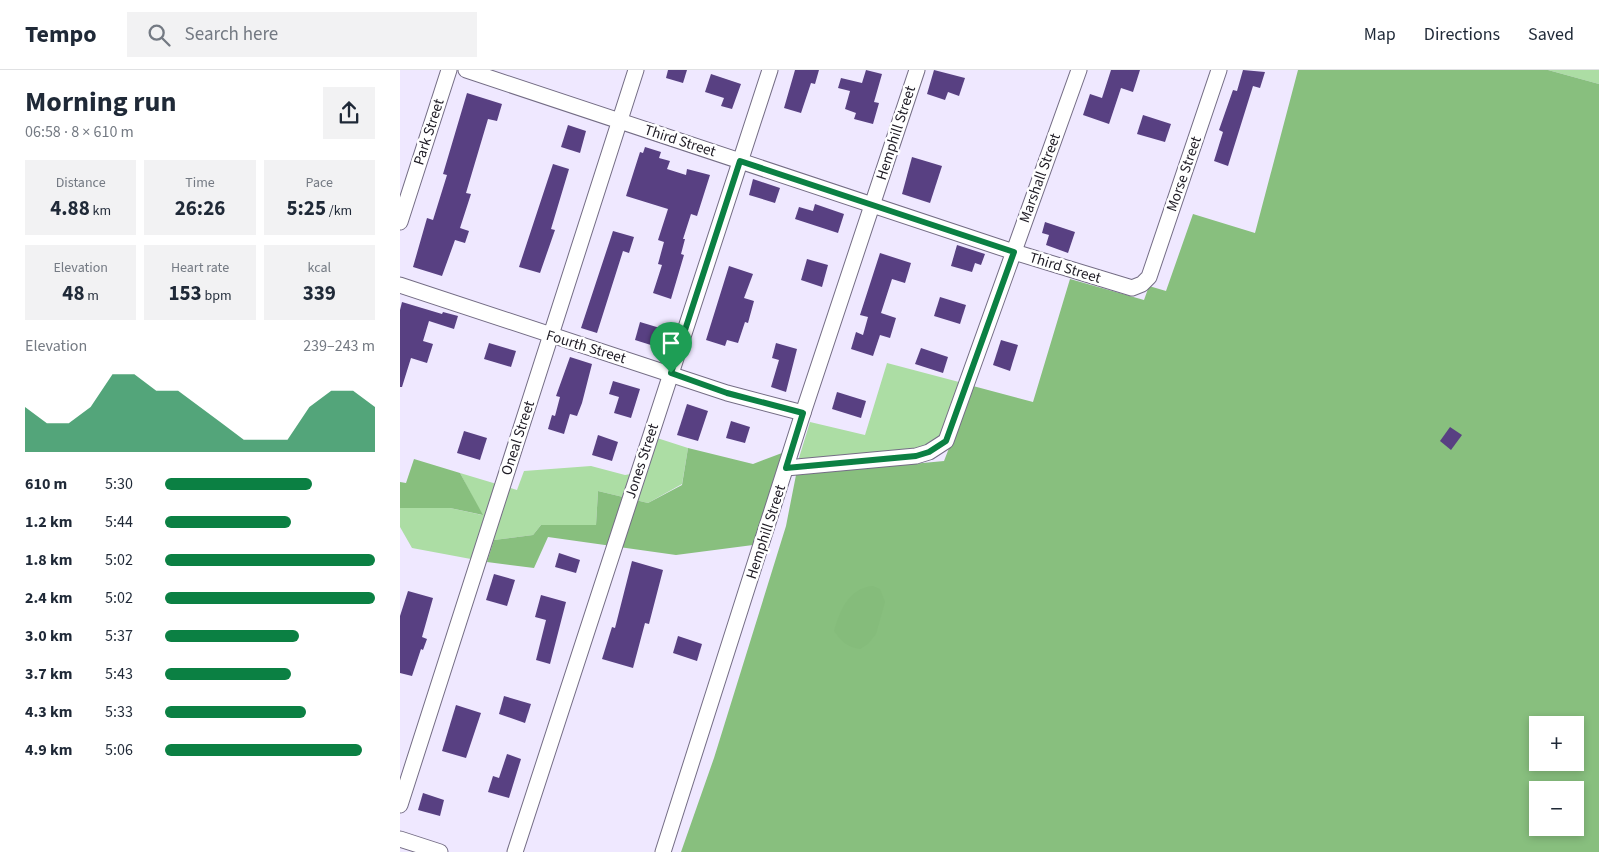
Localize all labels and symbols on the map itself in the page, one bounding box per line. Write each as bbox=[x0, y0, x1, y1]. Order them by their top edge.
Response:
street label: Hemphill Street bbox=[871, 83, 921, 183]
street label: Park Street bbox=[408, 96, 450, 168]
street label: Third Street bbox=[642, 120, 718, 162]
street label: Marshall Street bbox=[1014, 130, 1066, 226]
street label: Morse Street bbox=[1161, 133, 1207, 215]
street label: Third Street bbox=[1027, 247, 1103, 289]
pin bbox=[650, 322, 692, 373]
street label: Fourth Street bbox=[543, 325, 629, 369]
street label: Oneal Street bbox=[496, 398, 540, 478]
street label: Jones Street bbox=[620, 421, 664, 501]
street label: Hemphill Street bbox=[741, 482, 791, 582]

